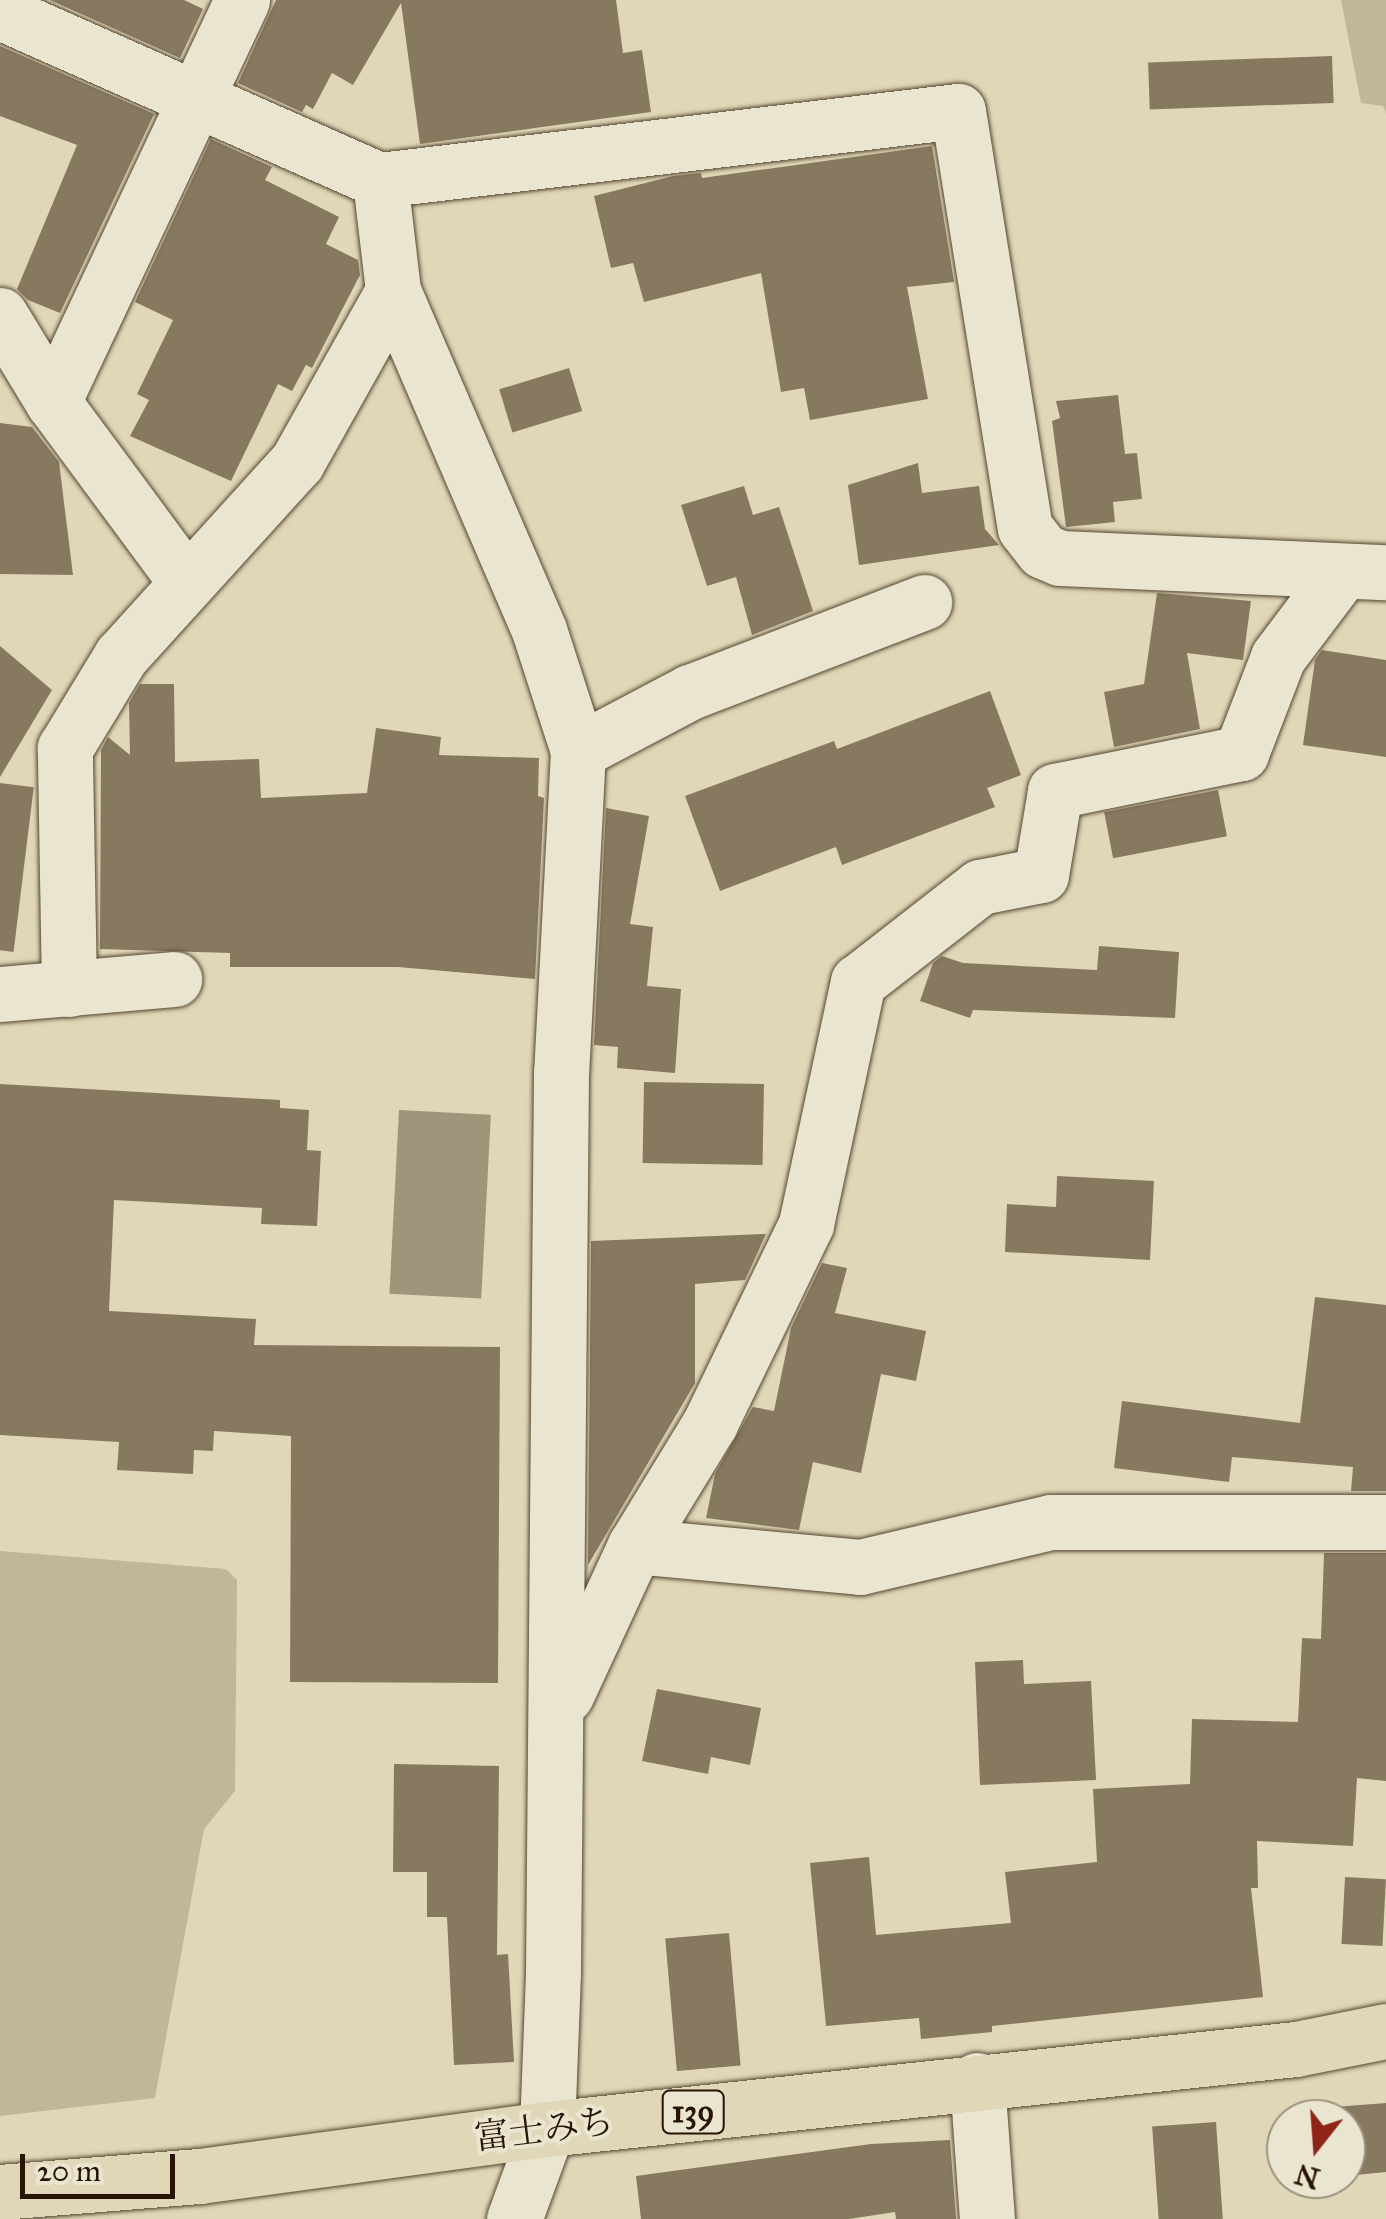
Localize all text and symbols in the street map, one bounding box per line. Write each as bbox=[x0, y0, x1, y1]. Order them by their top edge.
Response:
road number: 139 bbox=[660, 2085, 726, 2139]
north arrow bbox=[1266, 2099, 1366, 2199]
street label: 富士みち bbox=[472, 2101, 616, 2159]
scale bar bbox=[25, 2134, 180, 2196]
text: 20 m bbox=[37, 2153, 101, 2189]
text: N bbox=[1291, 2156, 1324, 2196]

